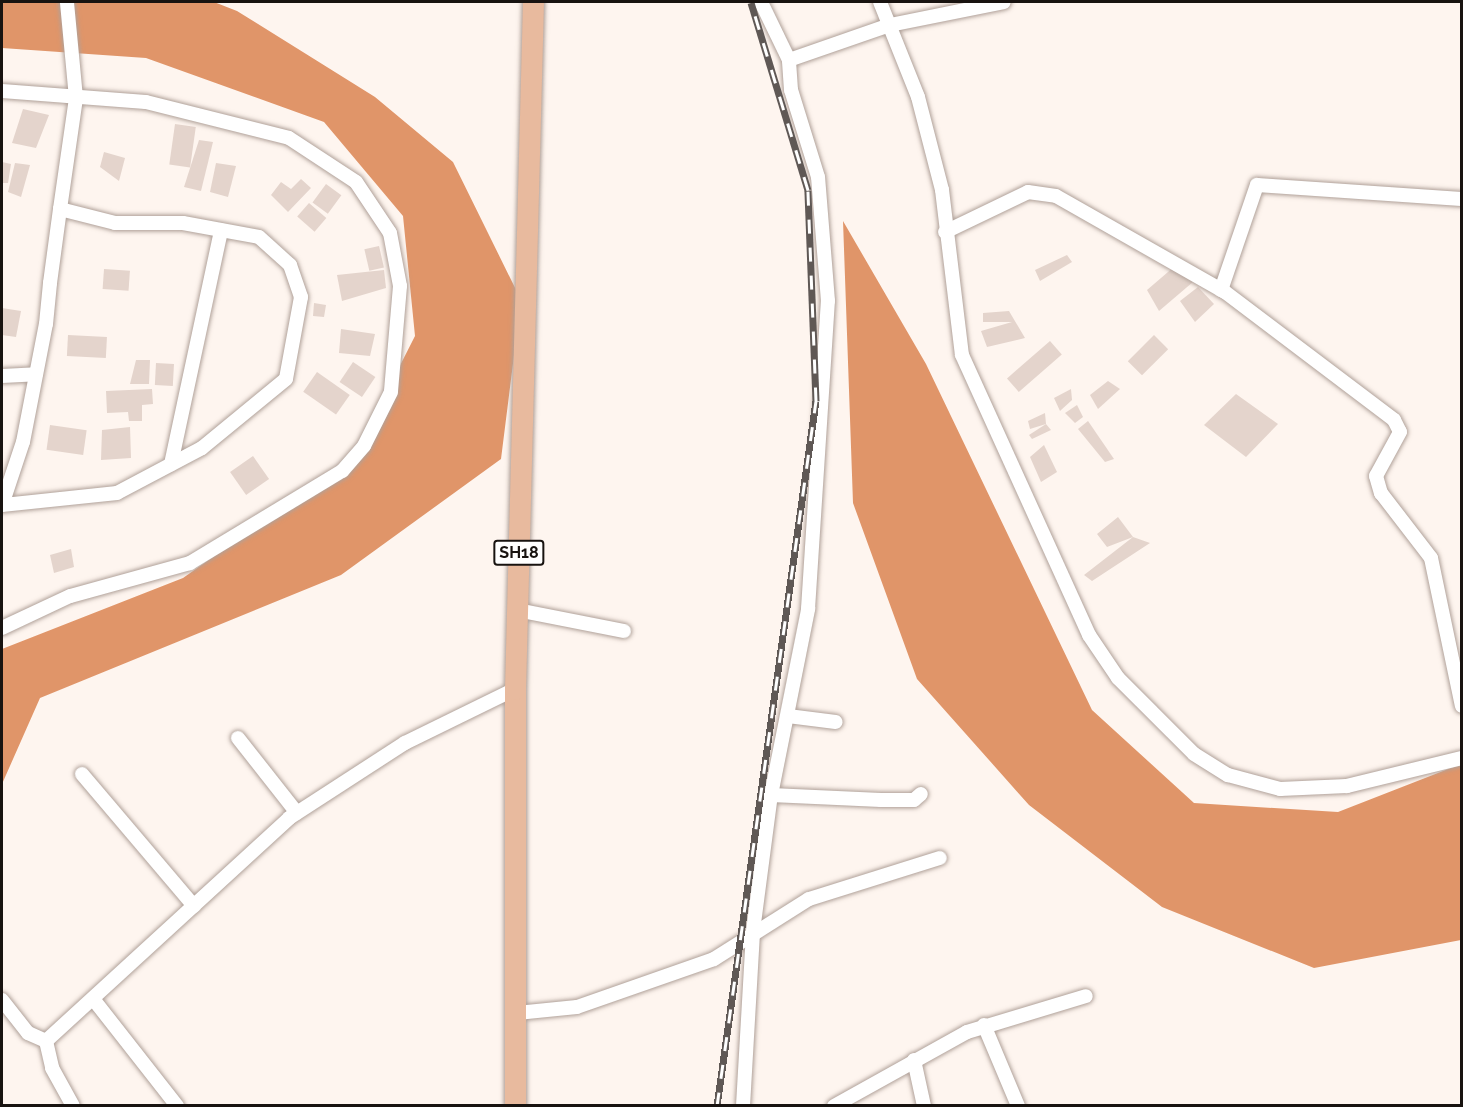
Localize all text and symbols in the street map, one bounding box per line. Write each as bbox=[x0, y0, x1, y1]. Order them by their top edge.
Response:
road number: SH18 bbox=[492, 540, 546, 566]

